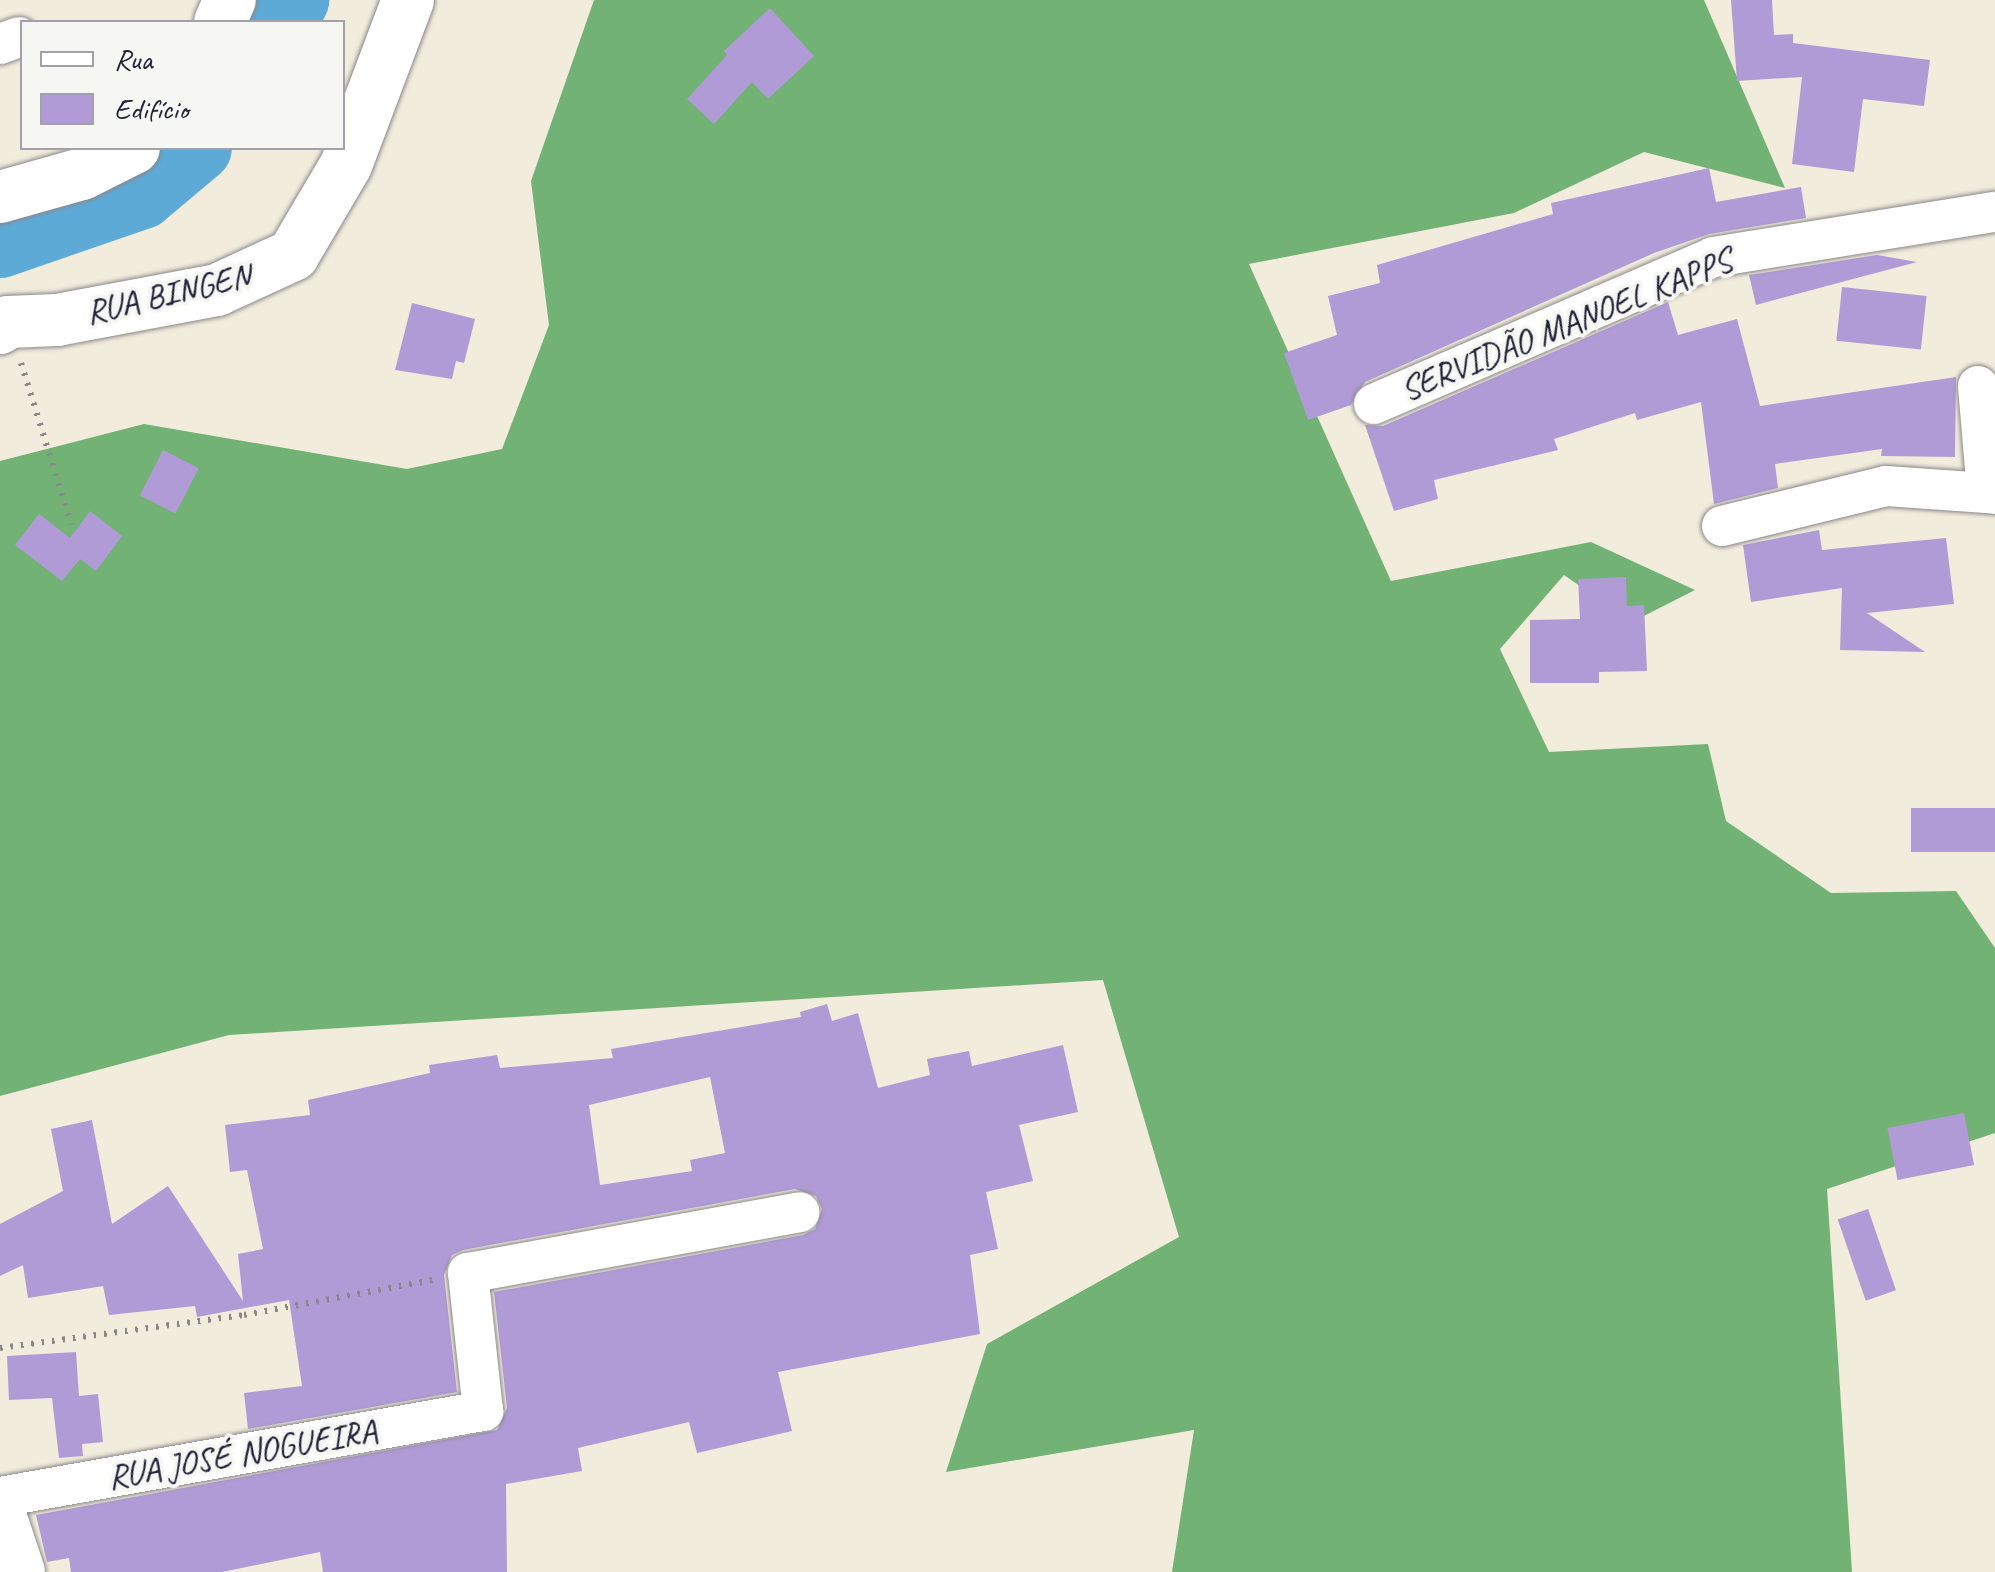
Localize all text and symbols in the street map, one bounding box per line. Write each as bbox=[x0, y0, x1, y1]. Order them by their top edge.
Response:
legend bbox=[20, 20, 345, 150]
text: Rua bbox=[114, 40, 152, 78]
text: Edifício bbox=[114, 90, 188, 128]
street label: SERVIDÃO MANOEL KAPPS bbox=[1394, 239, 1738, 411]
street label: RUA BINGEN bbox=[80, 254, 256, 334]
street label: RUA JOSÉ NOGUEIRA bbox=[104, 1410, 380, 1498]

